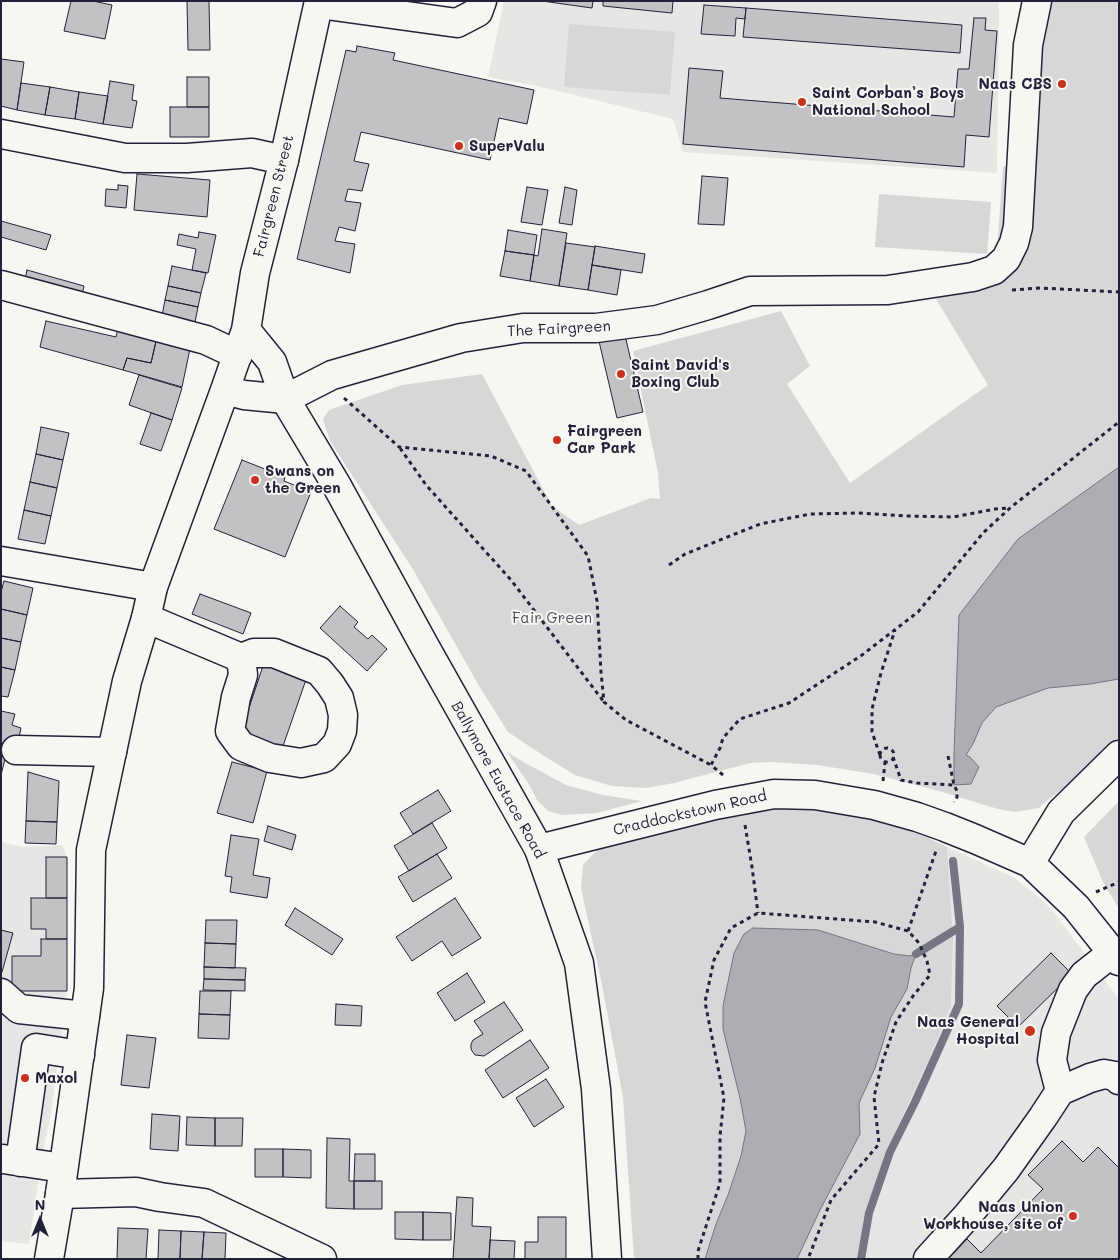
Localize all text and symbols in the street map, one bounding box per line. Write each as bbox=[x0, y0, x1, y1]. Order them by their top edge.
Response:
place label: Naas CBS bbox=[979, 75, 1052, 93]
marker: Naas CBS bbox=[1056, 78, 1068, 90]
place label: Saint Corban’s Boys National School bbox=[812, 84, 964, 119]
marker: Saint Corban’s Boys National School bbox=[796, 96, 808, 108]
street label: Fairgreen Street bbox=[250, 133, 298, 259]
place label: SuperValu bbox=[469, 137, 545, 155]
marker: SuperValu bbox=[453, 140, 465, 152]
street label: The Fairgreen bbox=[507, 317, 611, 341]
place label: Saint David's Boxing Club bbox=[631, 356, 730, 391]
marker: Saint David's Boxing Club bbox=[615, 368, 627, 380]
place label: Fairgreen Car Park bbox=[567, 422, 642, 457]
marker: Fairgreen Car Park bbox=[551, 434, 563, 446]
place label: Swans on the Green bbox=[265, 462, 341, 497]
marker: Swans on the Green bbox=[249, 474, 261, 486]
park label: Fair Green bbox=[512, 609, 592, 627]
street label: Ballymore Eustace Road bbox=[447, 698, 549, 862]
street label: Craddockstown Road bbox=[611, 787, 769, 839]
place label: Naas General Hospital bbox=[917, 1013, 1019, 1048]
marker: Naas General Hospital bbox=[1023, 1024, 1037, 1038]
place label: Maxol bbox=[35, 1069, 77, 1087]
marker: Maxol bbox=[19, 1072, 31, 1084]
north arrow bbox=[15, 1195, 65, 1245]
text: N bbox=[35, 1195, 45, 1214]
place label: Naas Union Workhouse, site of bbox=[923, 1198, 1063, 1233]
marker: Naas Union Workhouse, site of bbox=[1067, 1210, 1079, 1222]

